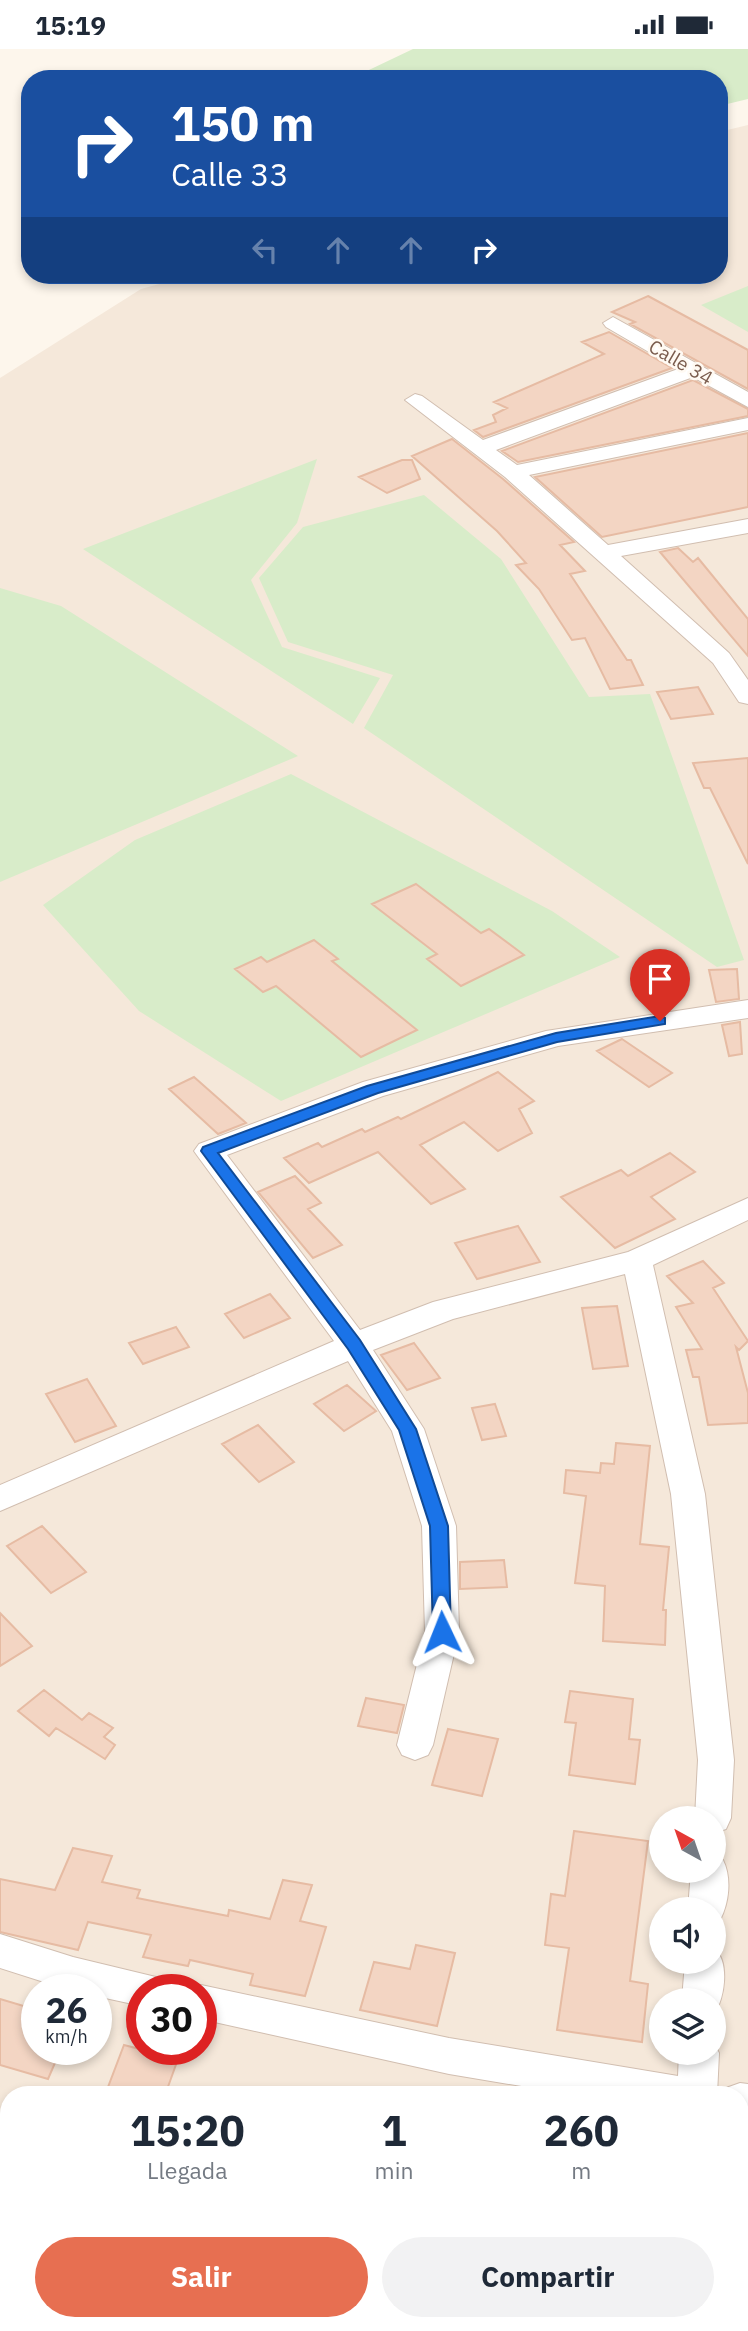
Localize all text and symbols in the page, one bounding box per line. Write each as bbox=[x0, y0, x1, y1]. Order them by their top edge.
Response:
text: 15:19 bbox=[35, 8, 106, 42]
text: 150 m bbox=[171, 91, 315, 154]
icon: right bbox=[56, 98, 147, 189]
text: Calle 33 bbox=[171, 153, 289, 195]
icon: left bbox=[246, 231, 284, 269]
icon: ahead bbox=[319, 231, 357, 269]
icon: ahead bbox=[392, 231, 430, 269]
icon: right bbox=[465, 231, 503, 269]
street label: Calle 34 bbox=[645, 334, 717, 390]
pin bbox=[630, 949, 690, 1021]
icon: arrive bbox=[641, 960, 679, 998]
position arrow bbox=[405, 1595, 479, 1669]
north arrow bbox=[649, 1806, 726, 1883]
map controls bbox=[649, 1806, 726, 2065]
button: sound bbox=[649, 1897, 726, 1974]
speed limit sign: 30 bbox=[126, 1974, 217, 2065]
text: 26 bbox=[45, 1987, 88, 2033]
button: layers bbox=[649, 1988, 726, 2065]
text: km/h bbox=[45, 2025, 88, 2048]
text: 15:20 bbox=[130, 2103, 245, 2158]
text: 1 bbox=[381, 2103, 407, 2158]
text: 260 bbox=[543, 2103, 619, 2158]
text: Llegada bbox=[147, 2155, 227, 2185]
text: min bbox=[375, 2155, 413, 2185]
text: m bbox=[571, 2155, 591, 2185]
button: Salir bbox=[35, 2237, 368, 2317]
button: Compartir bbox=[382, 2237, 714, 2317]

